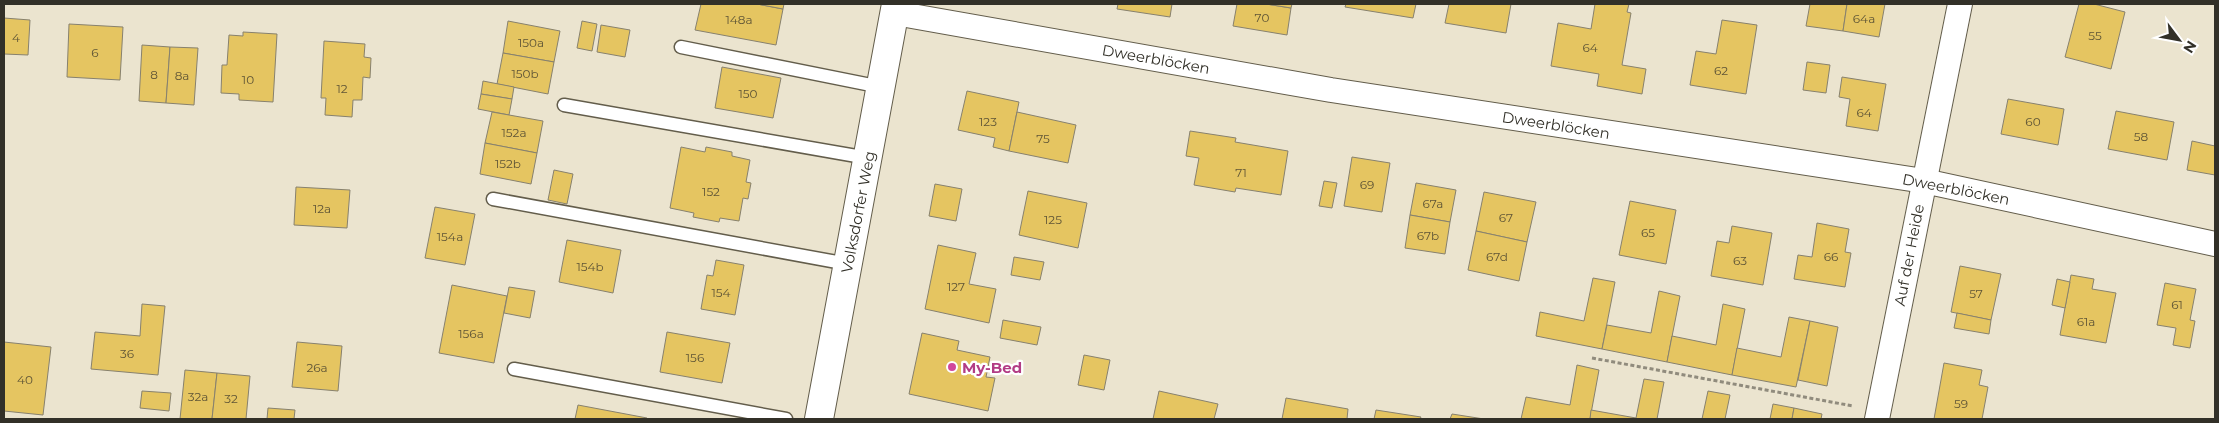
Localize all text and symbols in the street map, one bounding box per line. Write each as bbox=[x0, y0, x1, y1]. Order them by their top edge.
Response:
house number: 70 bbox=[1255, 10, 1269, 25]
house number: 64a bbox=[1853, 11, 1875, 26]
house number: 148a bbox=[725, 12, 753, 27]
north arrow bbox=[2154, 15, 2204, 65]
house number: 55 bbox=[2088, 28, 2102, 43]
house number: 4 bbox=[12, 30, 20, 45]
house number: 150a bbox=[518, 35, 544, 50]
text: N bbox=[2179, 37, 2201, 56]
street label: Dweerblöcken bbox=[1101, 40, 1211, 78]
house number: 64 bbox=[1582, 40, 1598, 55]
house number: 6 bbox=[91, 45, 99, 60]
house number: 62 bbox=[1714, 63, 1728, 78]
house number: 150b bbox=[511, 66, 539, 81]
house number: 8 bbox=[150, 67, 158, 82]
house number: 8a bbox=[175, 68, 189, 83]
house number: 10 bbox=[242, 72, 254, 87]
house number: 12 bbox=[336, 81, 348, 96]
house number: 150 bbox=[738, 86, 758, 101]
house number: 64 bbox=[1856, 105, 1872, 120]
street label: Dweerblöcken bbox=[1501, 107, 1611, 143]
house number: 123 bbox=[979, 114, 997, 129]
house number: 60 bbox=[2025, 114, 2041, 129]
house number: 152a bbox=[502, 125, 526, 140]
house number: 58 bbox=[2134, 129, 2149, 144]
house number: 75 bbox=[1036, 131, 1050, 146]
street label: Volksdorfer Weg bbox=[837, 149, 879, 275]
house number: 152b bbox=[495, 156, 521, 171]
house number: 71 bbox=[1235, 165, 1247, 180]
street label: Dweerblöcken bbox=[1901, 169, 2011, 209]
house number: 69 bbox=[1360, 177, 1374, 192]
house number: 152 bbox=[702, 184, 720, 199]
house number: 67a bbox=[1423, 196, 1443, 211]
house number: 12a bbox=[313, 201, 331, 216]
street label: Auf der Heide bbox=[1890, 202, 1928, 308]
house number: 67 bbox=[1499, 210, 1513, 225]
house number: 125 bbox=[1044, 212, 1062, 227]
house number: 65 bbox=[1641, 225, 1655, 240]
house number: 67b bbox=[1417, 228, 1439, 243]
house number: 154a bbox=[437, 229, 463, 244]
house number: 67d bbox=[1486, 249, 1508, 264]
house number: 66 bbox=[1824, 249, 1838, 264]
house number: 63 bbox=[1733, 253, 1747, 268]
house number: 154b bbox=[576, 259, 604, 274]
house number: 127 bbox=[947, 279, 965, 294]
house number: 154 bbox=[711, 285, 731, 300]
house number: 57 bbox=[1969, 286, 1983, 301]
house number: 61 bbox=[2171, 297, 2183, 312]
house number: 61a bbox=[2077, 314, 2095, 329]
house number: 156a bbox=[458, 326, 484, 341]
house number: 36 bbox=[120, 346, 134, 361]
house number: 156 bbox=[686, 350, 704, 365]
place label: My-Bed bbox=[962, 358, 1022, 377]
house number: 26a bbox=[306, 360, 328, 375]
marker: My-Bed bbox=[946, 361, 958, 373]
house number: 40 bbox=[17, 372, 33, 387]
house number: 32a bbox=[188, 389, 208, 404]
house number: 32 bbox=[224, 391, 238, 406]
house number: 59 bbox=[1954, 396, 1968, 411]

